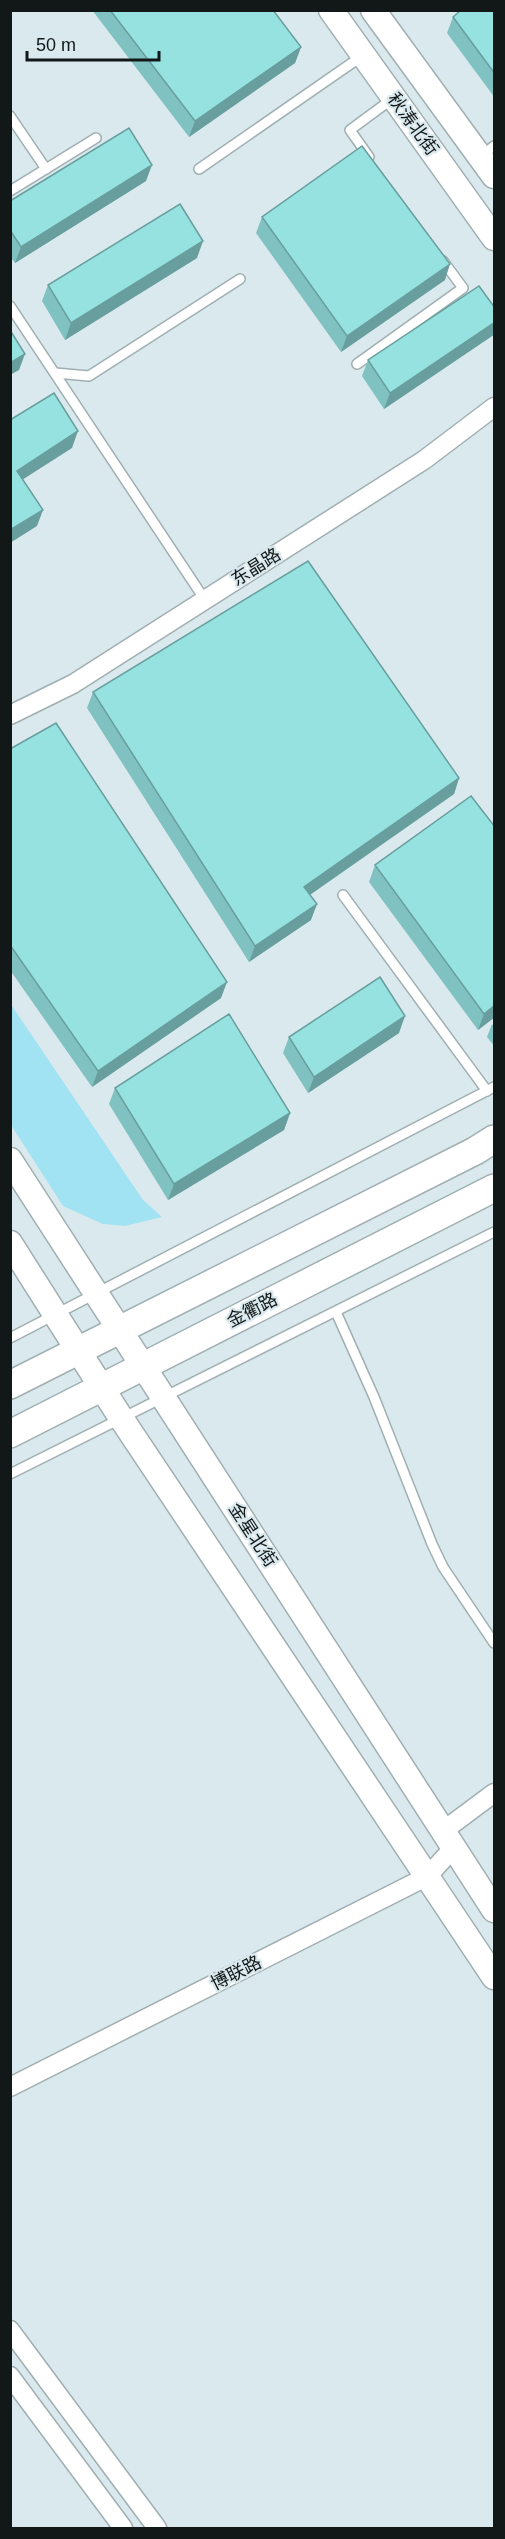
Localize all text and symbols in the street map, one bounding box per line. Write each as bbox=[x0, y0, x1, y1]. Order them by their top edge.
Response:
scale bar bbox=[27, 24, 159, 62]
text: 50 m bbox=[36, 35, 76, 55]
street label: 秋涛北街 bbox=[384, 89, 442, 159]
street label: 东晶路 bbox=[228, 544, 284, 590]
street label: 金衢路 bbox=[223, 1289, 281, 1331]
street label: 金星北街 bbox=[225, 1499, 281, 1571]
street label: 博联路 bbox=[207, 1952, 265, 1994]

